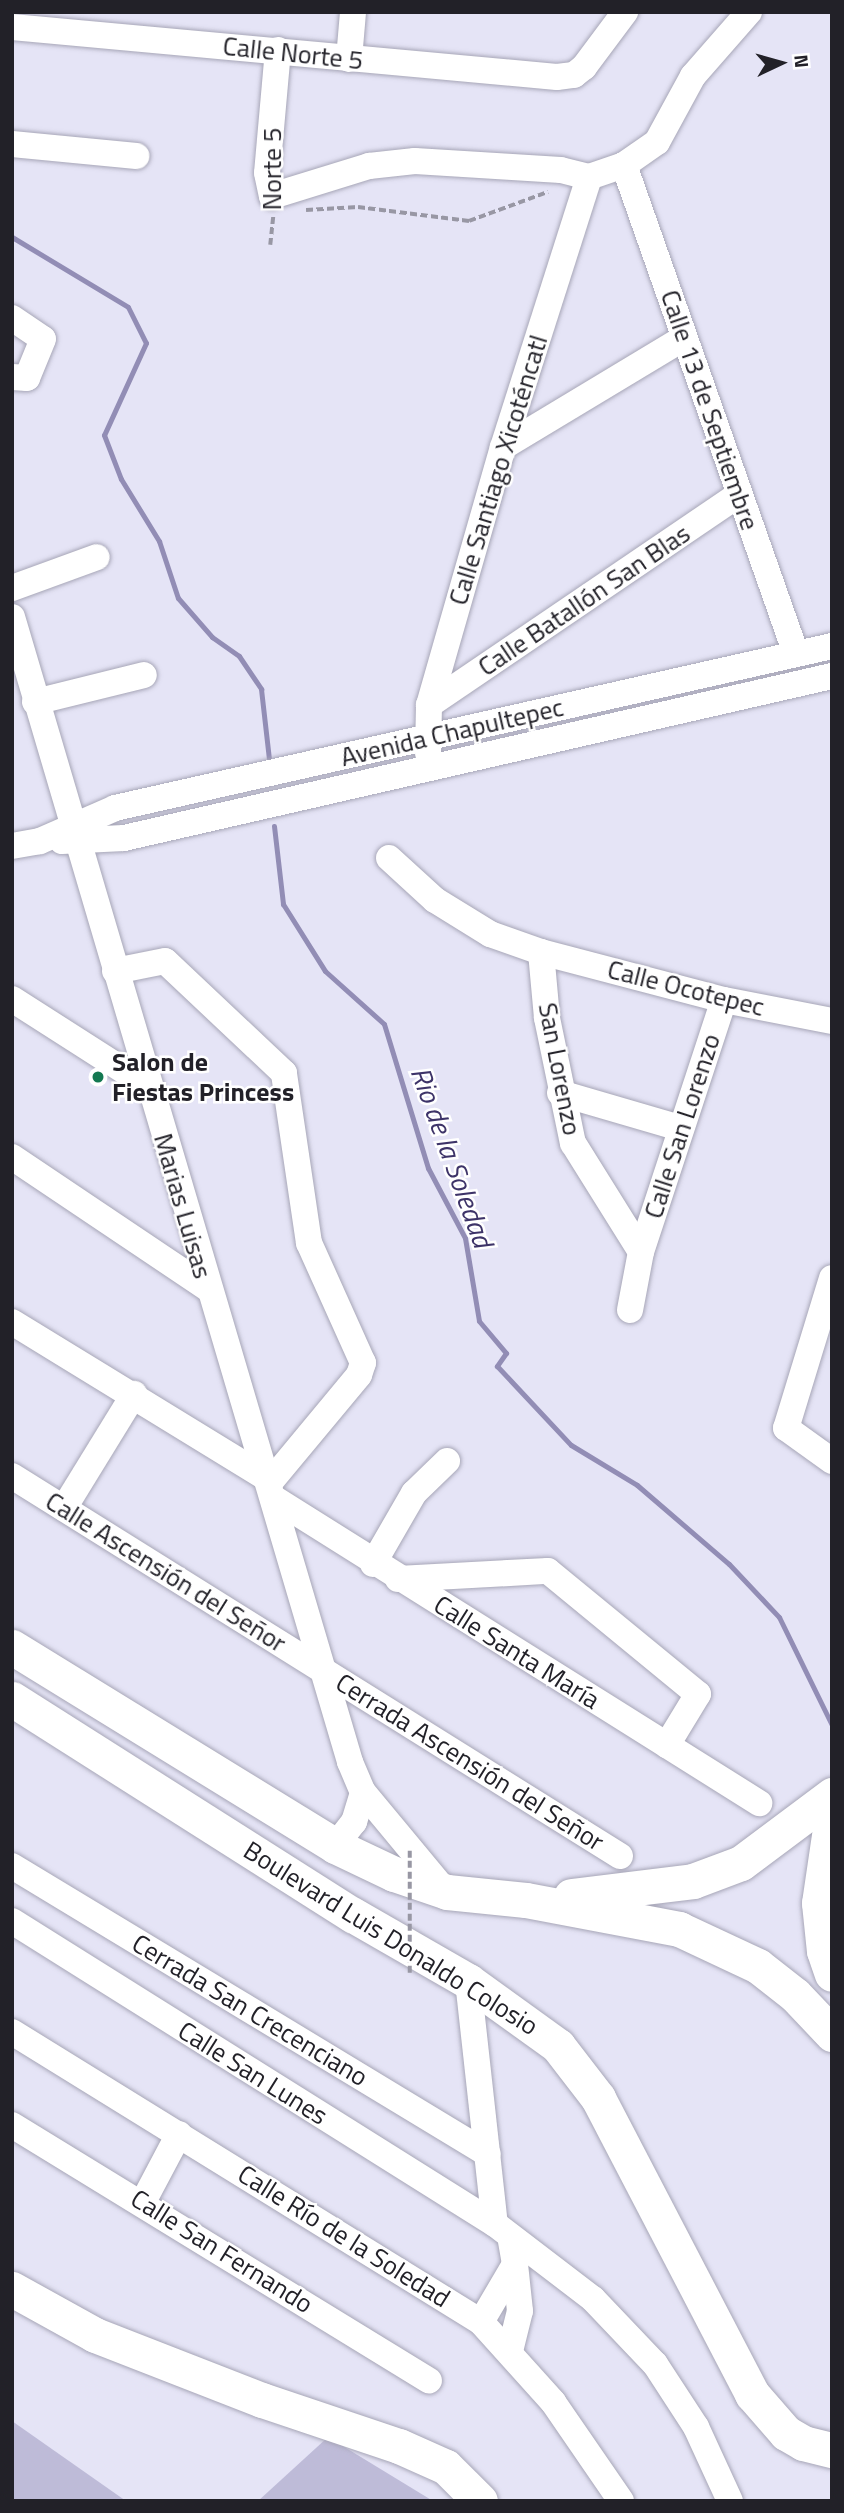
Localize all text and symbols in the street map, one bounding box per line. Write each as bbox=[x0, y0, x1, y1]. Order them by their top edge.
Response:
north arrow bbox=[746, 28, 816, 98]
street label: Calle Norte 5 bbox=[221, 30, 365, 76]
text: N bbox=[787, 53, 817, 69]
street label: Norte 5 bbox=[256, 128, 288, 210]
street label: Calle 13 de Septiembre bbox=[654, 286, 766, 534]
street label: Calle Santiago Xicoténcatl bbox=[442, 331, 554, 609]
street label: Calle Batallón San Blas bbox=[472, 518, 696, 682]
street label: Avenida Chapultepec bbox=[338, 691, 566, 773]
street label: Calle Ocotepec bbox=[604, 953, 768, 1023]
street label: San Lorenzo bbox=[532, 1000, 588, 1138]
street label: Calle San Lorenzo bbox=[637, 1030, 727, 1222]
place label: Salon de Fiestas Princess bbox=[112, 1046, 294, 1108]
water label: Rio de la Soledad bbox=[404, 1062, 500, 1252]
marker: Salon de Fiestas Princess bbox=[90, 1069, 106, 1085]
street label: Marias Luisas bbox=[147, 1130, 219, 1282]
street label: Calle Ascensión del Señor bbox=[40, 1485, 292, 1659]
street label: Calle Santa María bbox=[428, 1589, 606, 1715]
street label: Cerrada Ascensión del Señor bbox=[330, 1667, 610, 1857]
street label: Boulevard Luis Donaldo Colosio bbox=[238, 1834, 544, 2042]
street label: Cerrada San Crecenciano bbox=[127, 1927, 373, 2093]
street label: Calle San Lunes bbox=[173, 2015, 333, 2131]
street label: Calle Río de la Soledad bbox=[232, 2158, 456, 2314]
street label: Calle San Fernando bbox=[125, 2183, 319, 2319]

